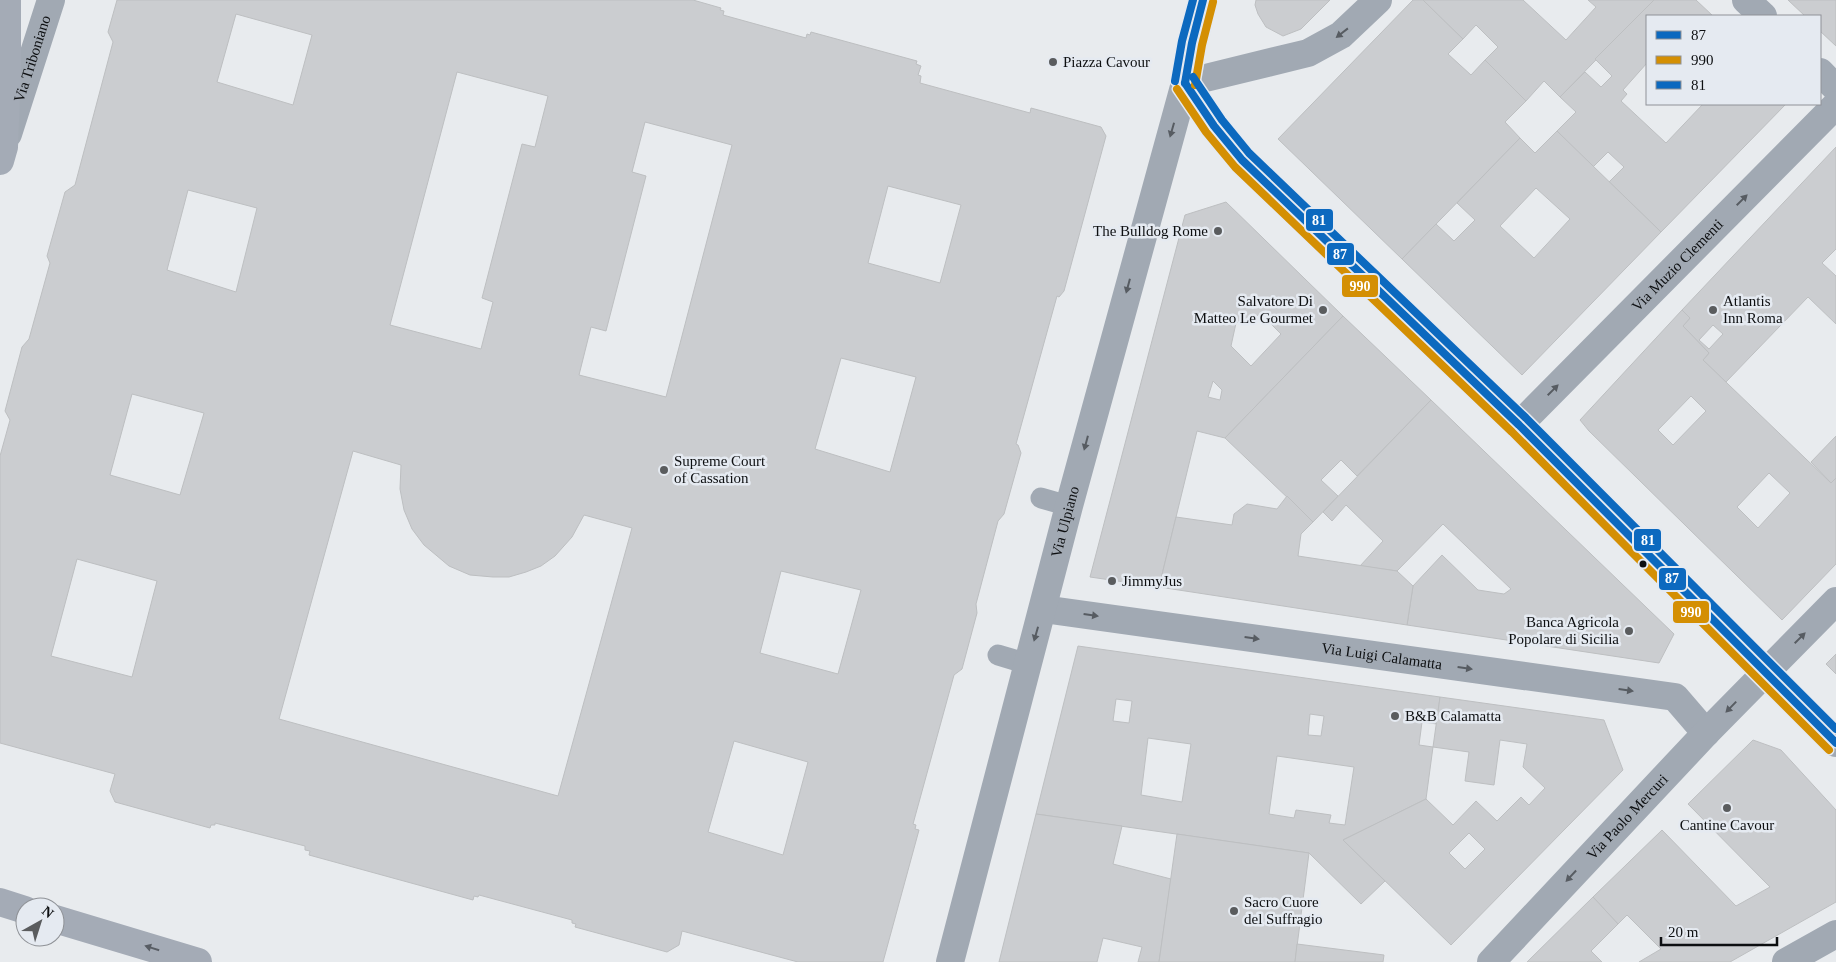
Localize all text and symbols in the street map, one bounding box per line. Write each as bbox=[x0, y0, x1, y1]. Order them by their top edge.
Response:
street label: Via Triboniano bbox=[11, 13, 54, 104]
legend bbox=[1646, 15, 1821, 105]
text: 87 bbox=[1691, 27, 1707, 43]
one-way arrow bbox=[1335, 28, 1349, 38]
text: 990 bbox=[1691, 52, 1714, 68]
place label: Piazza Cavour bbox=[1063, 54, 1150, 70]
marker: Piazza Cavour bbox=[1047, 56, 1059, 68]
text: 81 bbox=[1691, 77, 1706, 93]
one-way arrow bbox=[1168, 122, 1176, 137]
one-way arrow bbox=[1735, 194, 1747, 206]
line badge: 81 bbox=[1305, 208, 1334, 232]
text: 81 bbox=[1312, 213, 1326, 228]
street label: Via Muzio Clementi bbox=[1629, 216, 1726, 314]
place label: The Bulldog Rome bbox=[1093, 223, 1208, 239]
marker: The Bulldog Rome bbox=[1212, 225, 1224, 237]
line badge: 87 bbox=[1326, 242, 1355, 266]
text: 87 bbox=[1333, 247, 1347, 262]
line badge: 990 bbox=[1341, 274, 1379, 298]
one-way arrow bbox=[1124, 279, 1132, 294]
text: 990 bbox=[1350, 279, 1371, 294]
place label: Salvatore Di Matteo Le Gourmet bbox=[1194, 293, 1314, 326]
place label: Atlantis Inn Roma bbox=[1723, 293, 1783, 326]
marker: Salvatore Di Matteo Le Gourmet bbox=[1317, 304, 1329, 316]
marker: Atlantis Inn Roma bbox=[1707, 304, 1719, 316]
one-way arrow bbox=[1547, 384, 1559, 396]
one-way arrow bbox=[1082, 436, 1090, 451]
place label: Supreme Court of Cassation bbox=[674, 453, 766, 486]
marker: Supreme Court of Cassation bbox=[658, 464, 670, 476]
street label: Via Ulpiano bbox=[1048, 484, 1082, 559]
line badge: 81 bbox=[1633, 528, 1662, 552]
text: 81 bbox=[1641, 533, 1655, 548]
unlabelled marker bbox=[1638, 559, 1648, 569]
line badge: 87 bbox=[1658, 567, 1687, 591]
text: 87 bbox=[1665, 571, 1679, 586]
place label: JimmyJus bbox=[1122, 573, 1182, 589]
marker: JimmyJus bbox=[1106, 575, 1118, 587]
line badge: 990 bbox=[1672, 600, 1710, 624]
text: 990 bbox=[1681, 605, 1702, 620]
one-way arrow bbox=[1083, 612, 1099, 620]
place label: Banca Agricola Popolare di Sicilia bbox=[1508, 614, 1619, 647]
marker: Banca Agricola Popolare di Sicilia bbox=[1623, 625, 1635, 637]
one-way arrow bbox=[1031, 627, 1039, 642]
one-way arrow bbox=[1793, 632, 1805, 644]
one-way arrow bbox=[1244, 634, 1260, 642]
street label: Via Luigi Calamatta bbox=[1320, 640, 1443, 673]
one-way arrow bbox=[1457, 664, 1473, 672]
one-way arrow bbox=[1618, 687, 1634, 695]
one-way arrow bbox=[1725, 701, 1737, 713]
place label: B&B Calamatta bbox=[1405, 708, 1502, 724]
marker: B&B Calamatta bbox=[1389, 710, 1401, 722]
street label: Via Paolo Mercuri bbox=[1583, 771, 1671, 863]
marker: Cantine Cavour bbox=[1721, 802, 1733, 814]
place label: Cantine Cavour bbox=[1680, 817, 1774, 833]
one-way arrow bbox=[1565, 870, 1577, 882]
place label: Sacro Cuore del Suffragio bbox=[1244, 894, 1322, 927]
north arrow bbox=[15, 897, 65, 947]
text: N bbox=[39, 903, 57, 921]
marker: Sacro Cuore del Suffragio bbox=[1228, 905, 1240, 917]
scale bar bbox=[1661, 914, 1777, 946]
text: 20 m bbox=[1668, 924, 1699, 940]
one-way arrow bbox=[144, 944, 159, 952]

